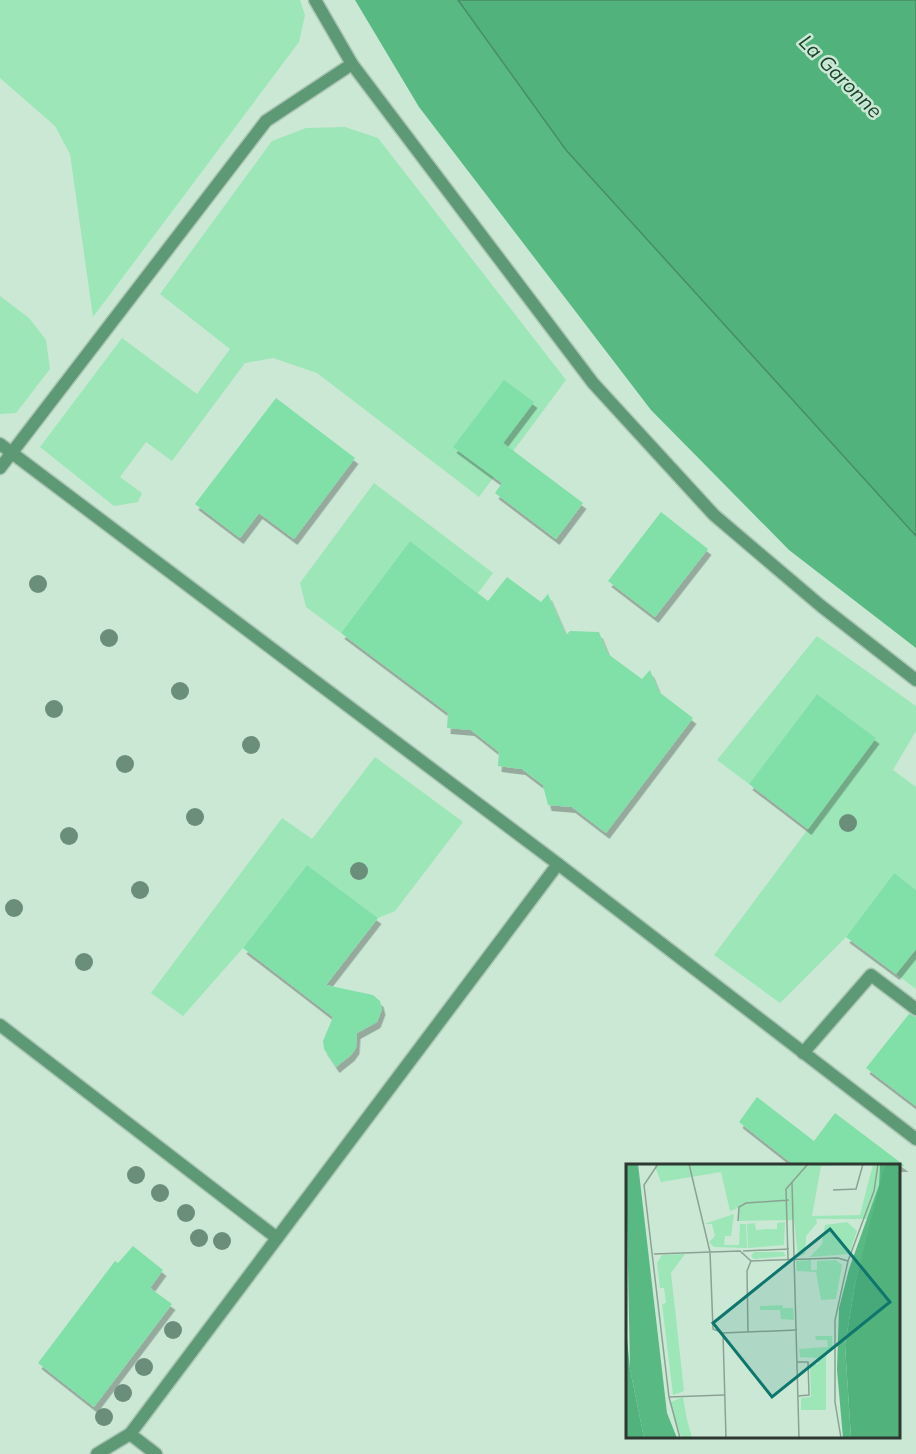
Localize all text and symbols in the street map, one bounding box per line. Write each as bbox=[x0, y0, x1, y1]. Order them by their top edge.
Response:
water label: La Garonne bbox=[794, 29, 888, 123]
inset map bbox=[626, 1164, 901, 1439]

